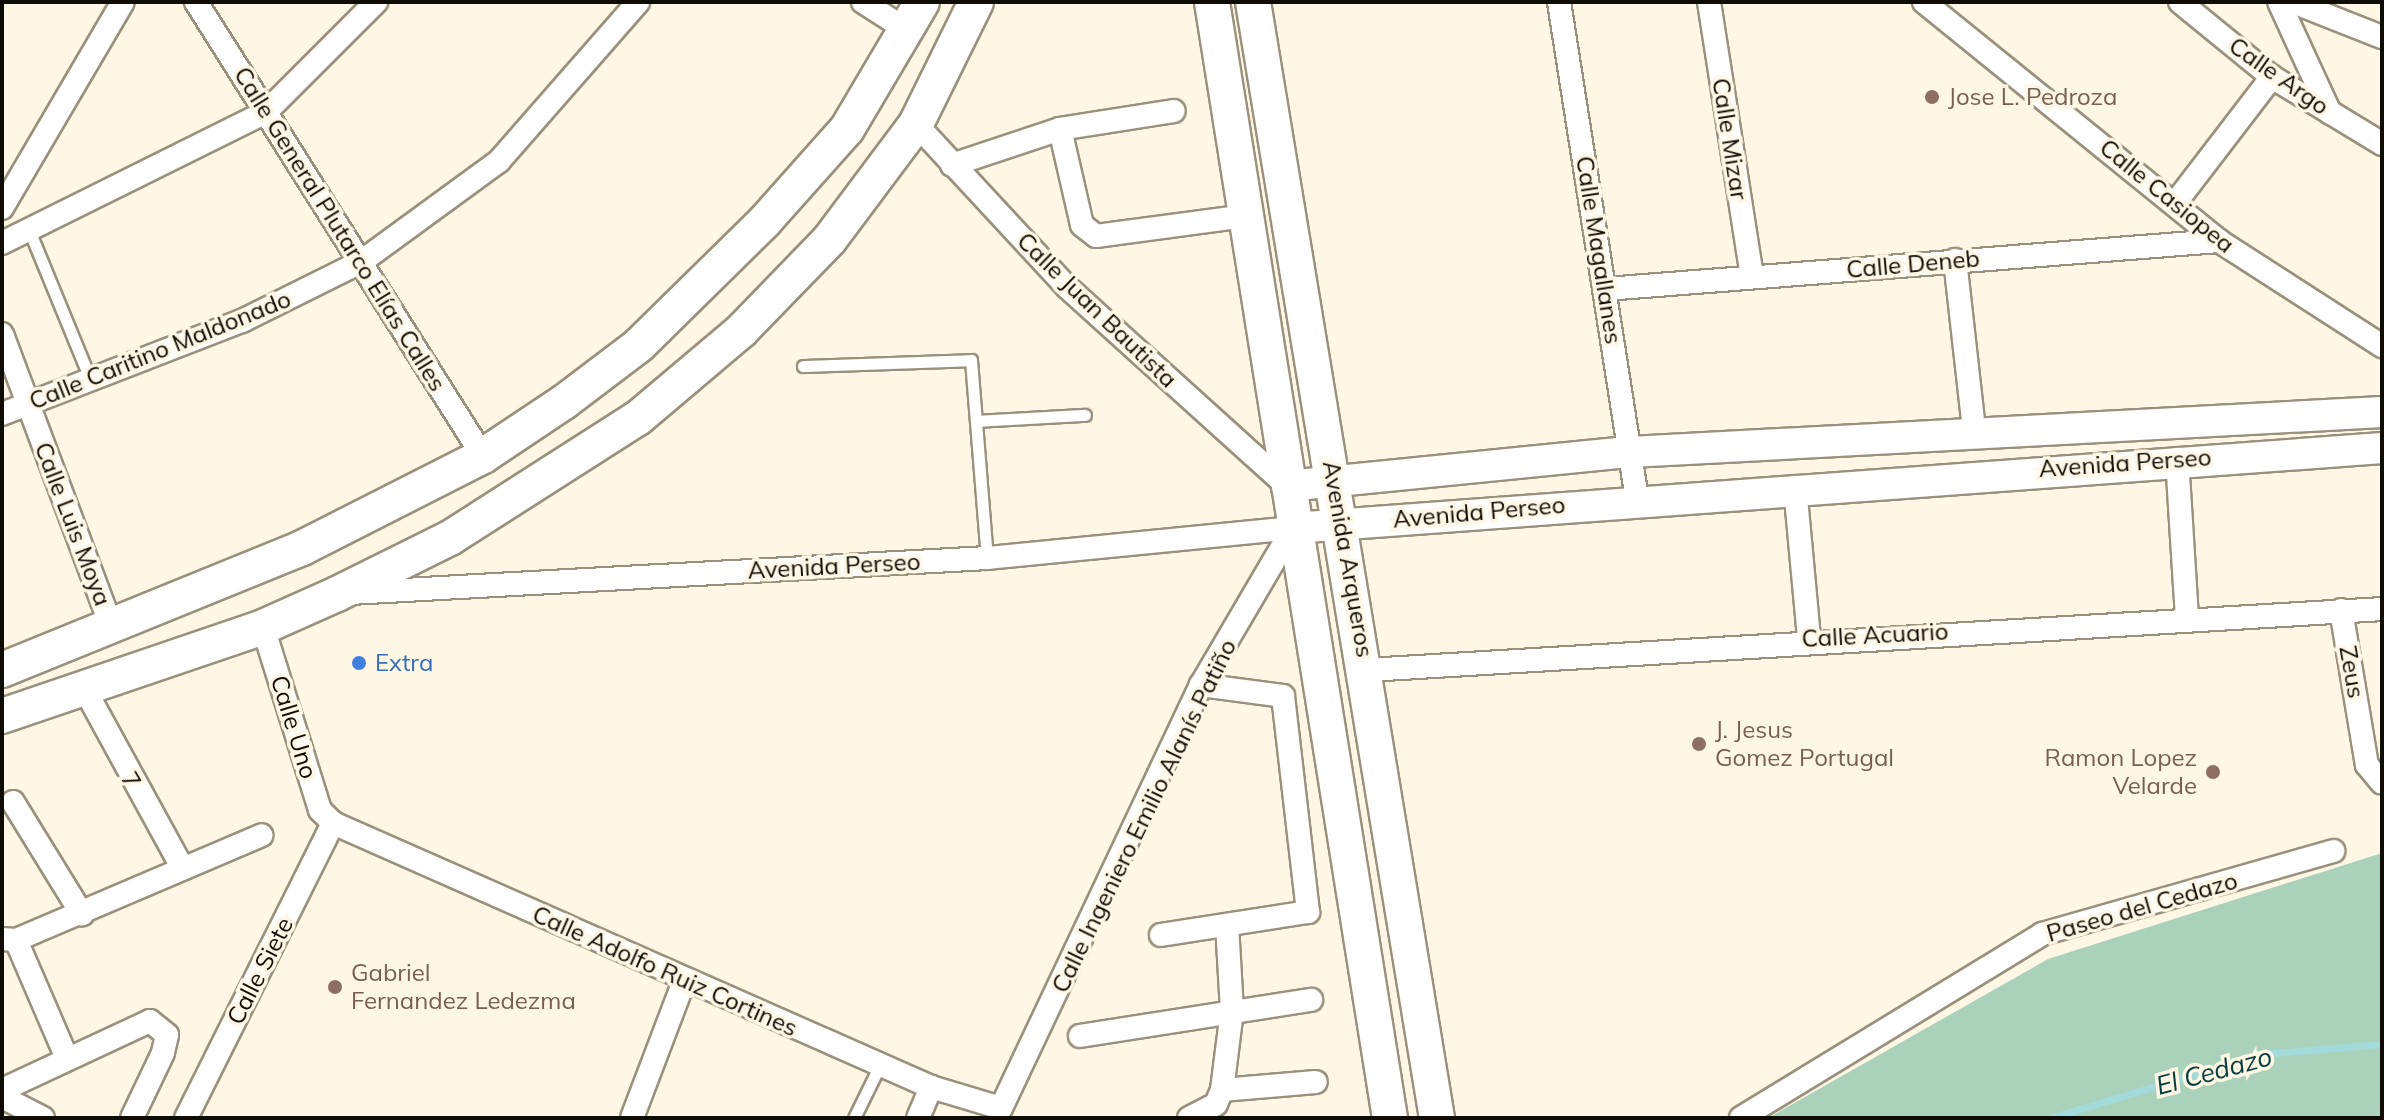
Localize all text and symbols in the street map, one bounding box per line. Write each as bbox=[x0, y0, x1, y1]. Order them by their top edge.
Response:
street label: Calle Argo bbox=[2223, 31, 2335, 121]
street label: Calle General Plutarco Elías Calles bbox=[228, 62, 452, 396]
street label: Calle Mizar bbox=[1706, 76, 1754, 202]
place label: Jose L. Pedroza bbox=[1948, 83, 2117, 111]
marker: Jose L. Pedroza bbox=[1923, 88, 1941, 106]
street label: Calle Casiopea bbox=[2094, 133, 2240, 259]
street label: Calle Magallanes bbox=[1570, 154, 1628, 346]
street label: Calle Juan Bautista bbox=[1011, 226, 1183, 394]
street label: Calle Deneb bbox=[1845, 244, 1981, 284]
street label: Calle Caritino Maldonado bbox=[25, 284, 295, 416]
street label: Calle Luis Moya bbox=[29, 438, 117, 610]
street label: Avenida Perseo bbox=[2038, 443, 2212, 483]
street label: Avenida Arqueros bbox=[1317, 458, 1379, 660]
street label: Avenida Perseo bbox=[1392, 490, 1566, 534]
street label: Avenida Perseo bbox=[747, 547, 921, 585]
street label: Calle Acuario bbox=[1801, 617, 1949, 653]
street label: Calle Ingeniero Emilio Alanís Patiño bbox=[1046, 635, 1242, 997]
street label: Zeus bbox=[2333, 644, 2371, 700]
place label: Extra bbox=[375, 649, 433, 677]
marker: Extra bbox=[350, 654, 368, 672]
street label: Calle Uno bbox=[265, 672, 323, 782]
place label: J. Jesus Gomez Portugal bbox=[1715, 716, 1894, 772]
marker: J. Jesus Gomez Portugal bbox=[1690, 735, 1708, 753]
place label: Ramon Lopez Velarde bbox=[2044, 744, 2197, 800]
marker: Ramon Lopez Velarde bbox=[2204, 763, 2222, 781]
street label: 7 bbox=[115, 767, 147, 793]
street label: Paseo del Cedazo bbox=[2043, 866, 2241, 948]
street label: Calle Adolfo Ruiz Cortines bbox=[528, 899, 802, 1043]
street label: Calle Siete bbox=[221, 913, 299, 1029]
place label: Gabriel Fernandez Ledezma bbox=[351, 959, 576, 1015]
marker: Gabriel Fernandez Ledezma bbox=[326, 978, 344, 996]
water label: El Cedazo bbox=[2153, 1041, 2275, 1101]

